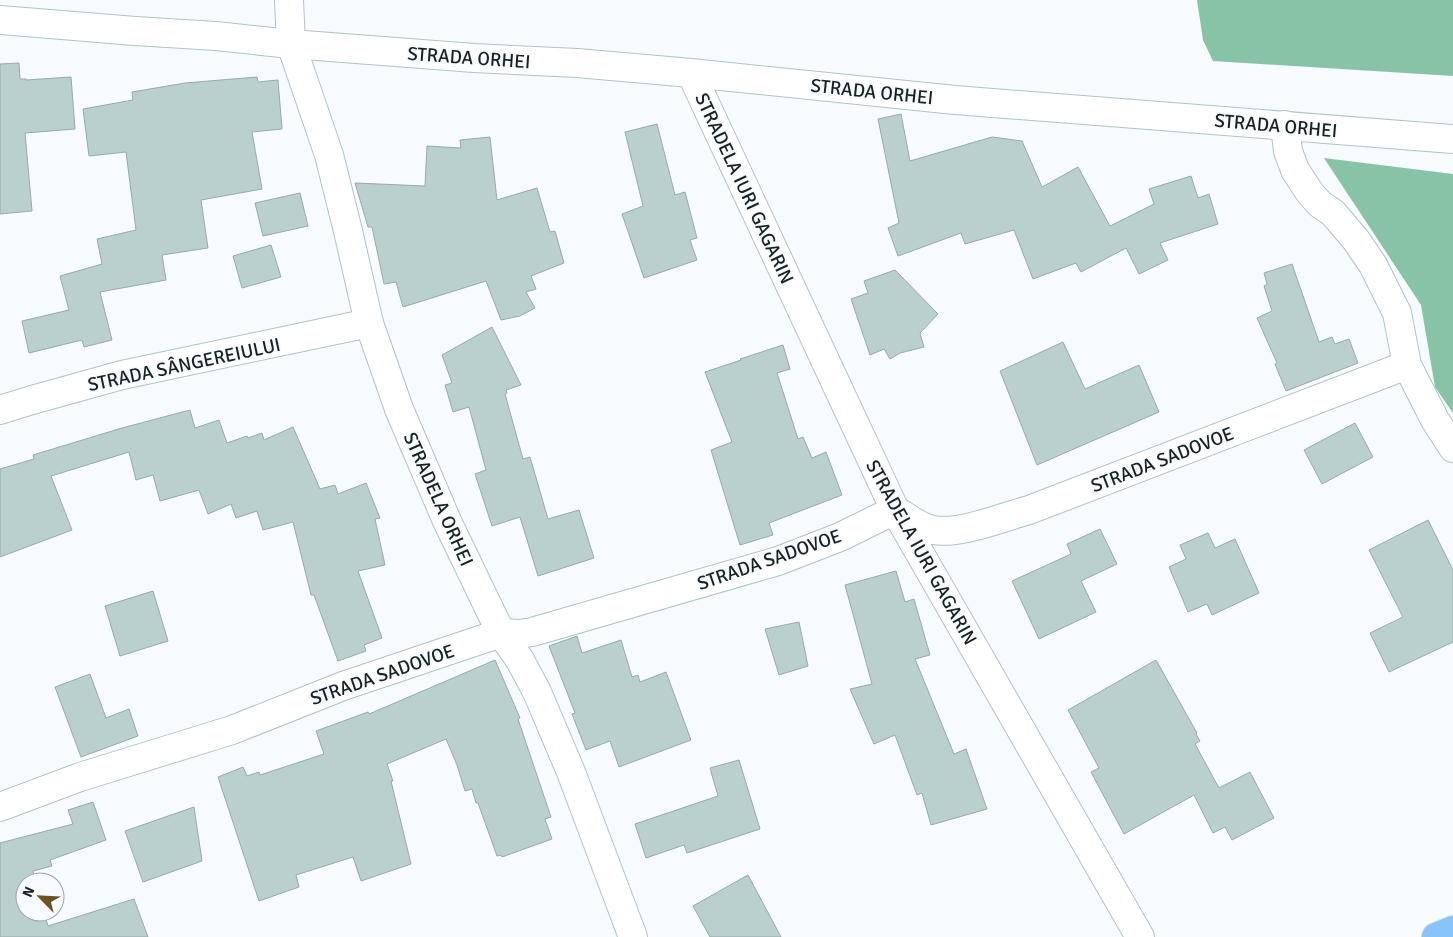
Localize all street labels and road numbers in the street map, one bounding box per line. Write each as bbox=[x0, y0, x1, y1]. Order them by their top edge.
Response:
street label: STRADA ORHEI bbox=[407, 42, 531, 74]
street label: STRADA ORHEI bbox=[809, 74, 934, 110]
street label: STRADELA IURI GAGARIN bbox=[689, 89, 799, 288]
street label: STRADA ORHEI bbox=[1213, 109, 1338, 143]
street label: STRADA SÂNGEREIULUI bbox=[86, 333, 283, 397]
street label: STRADA SADOVOE bbox=[1088, 422, 1237, 498]
street label: STRADELA ORHEI bbox=[398, 429, 478, 570]
street label: STRADELA IURI GAGARIN bbox=[860, 456, 982, 649]
street label: STRADA SADOVOE bbox=[694, 524, 845, 596]
street label: STRADA SADOVOE bbox=[307, 639, 458, 711]

